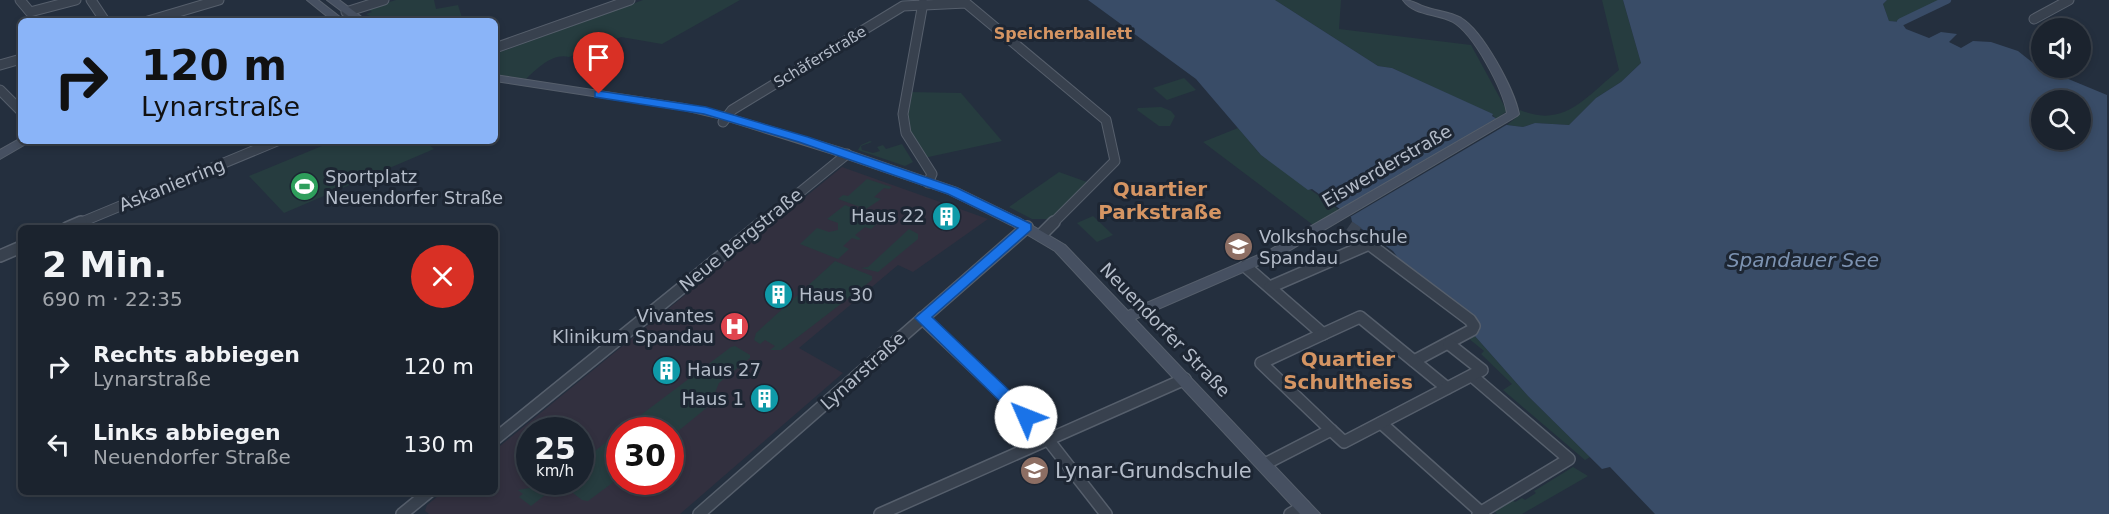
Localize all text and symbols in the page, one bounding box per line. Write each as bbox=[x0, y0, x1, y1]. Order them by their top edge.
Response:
map controls bbox=[2031, 18, 2091, 150]
button: sound bbox=[2031, 18, 2091, 78]
street label: Schäferstraße bbox=[770, 22, 870, 92]
district label: Speicherballett bbox=[994, 24, 1133, 43]
pin bbox=[573, 32, 624, 94]
text: 120 m bbox=[141, 41, 287, 90]
icon: arrive bbox=[582, 41, 615, 74]
icon: right bbox=[42, 42, 120, 120]
button: search bbox=[2031, 90, 2091, 150]
text: Lynarstraße bbox=[141, 91, 300, 122]
street label: Eiswerderstraße bbox=[1318, 120, 1455, 211]
street label: Askanierring bbox=[116, 154, 228, 215]
place label: Sportplatz Neuendorfer Straße bbox=[325, 166, 503, 208]
sports icon: Sportplatz Neuendorfer Straße bbox=[288, 171, 320, 203]
district label: Quartier Parkstraße bbox=[1098, 177, 1222, 224]
street label: Neue Bergstraße bbox=[675, 184, 806, 296]
building icon: Haus 22 bbox=[930, 200, 962, 232]
place label: Haus 22 bbox=[851, 205, 925, 226]
place label: Volkshochschule Spandau bbox=[1259, 226, 1408, 268]
school or university icon: Volkshochschule Spandau bbox=[1222, 231, 1254, 263]
text: 2 Min. bbox=[42, 244, 167, 285]
button: close bbox=[411, 245, 474, 308]
water label: Spandauer See bbox=[1727, 248, 1879, 272]
street label: Neuendorfer Straße bbox=[1096, 258, 1235, 401]
building icon: Haus 30 bbox=[762, 279, 794, 311]
place label: Haus 30 bbox=[799, 284, 873, 305]
text: 690 m · 22:35 bbox=[42, 287, 183, 311]
place label: Vivantes Klinikum Spandau bbox=[552, 305, 714, 347]
hospital icon: Vivantes Klinikum Spandau bbox=[719, 310, 751, 342]
street label: Lynarstraße bbox=[816, 327, 909, 414]
text: Rechts abbiegen bbox=[93, 342, 300, 367]
district label: Quartier Schultheiss bbox=[1283, 347, 1413, 394]
icon: right bbox=[42, 350, 75, 383]
text: 120 m bbox=[404, 354, 474, 379]
building icon: Haus 27 bbox=[650, 354, 682, 386]
place label: Haus 27 bbox=[687, 359, 761, 380]
text: Lynarstraße bbox=[93, 367, 211, 391]
building icon: Haus 1 bbox=[749, 383, 781, 415]
position arrow bbox=[994, 385, 1058, 449]
place label: Haus 1 bbox=[681, 388, 744, 409]
speed limit sign: 30 bbox=[606, 417, 684, 495]
text: Links abbiegen bbox=[93, 420, 281, 445]
icon: left bbox=[42, 428, 75, 461]
text: 25 bbox=[534, 431, 576, 466]
text: 130 m bbox=[404, 432, 474, 457]
text: Neuendorfer Straße bbox=[93, 445, 291, 469]
school or university icon: Lynar-Grundschule bbox=[1018, 455, 1050, 487]
place label: Lynar-Grundschule bbox=[1055, 459, 1252, 483]
text: km/h bbox=[536, 462, 574, 480]

